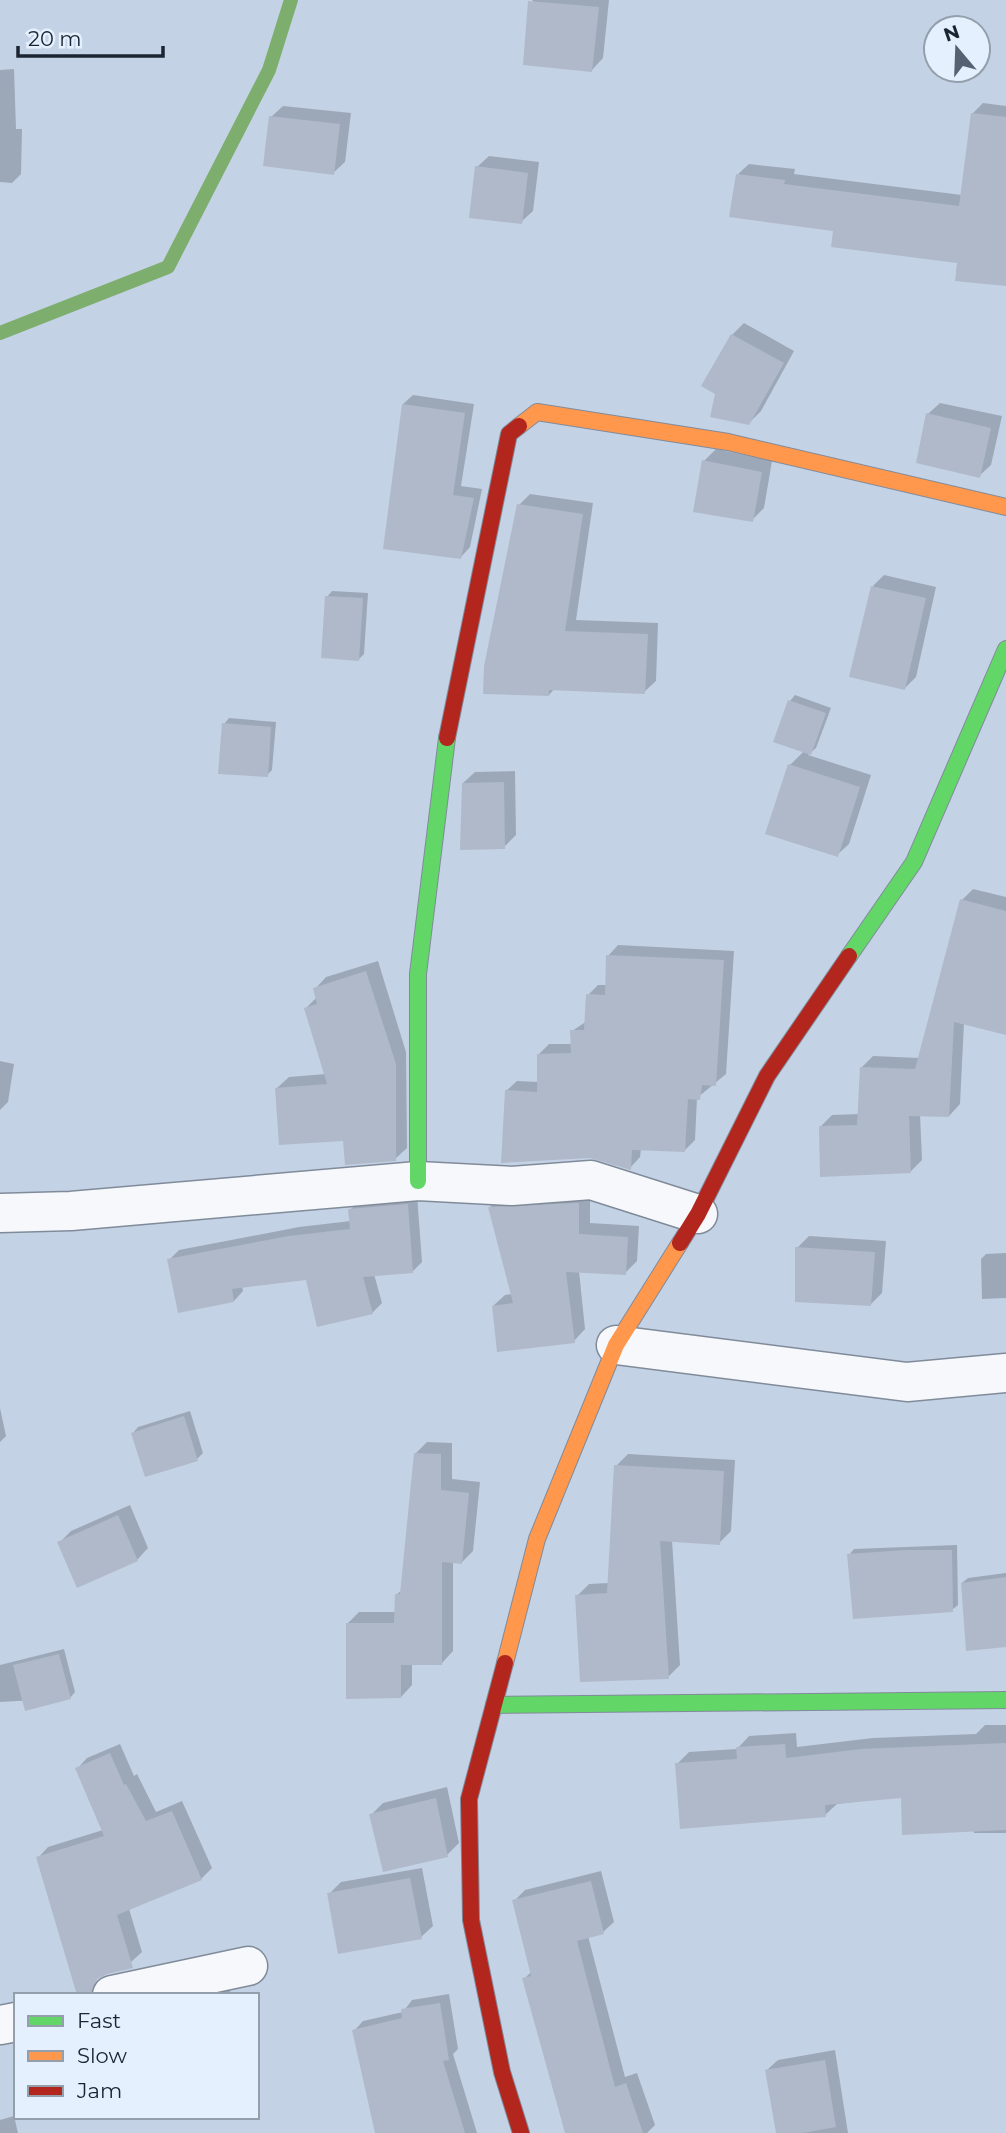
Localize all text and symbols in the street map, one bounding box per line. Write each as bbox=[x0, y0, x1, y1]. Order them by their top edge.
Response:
scale bar bbox=[18, 14, 163, 58]
north arrow bbox=[922, 14, 992, 84]
text: N bbox=[941, 20, 963, 47]
text: 20 m bbox=[28, 26, 82, 51]
legend bbox=[14, 1993, 259, 2119]
text: Fast bbox=[77, 2008, 121, 2033]
text: Slow bbox=[77, 2043, 127, 2068]
text: Jam bbox=[76, 2078, 122, 2103]

